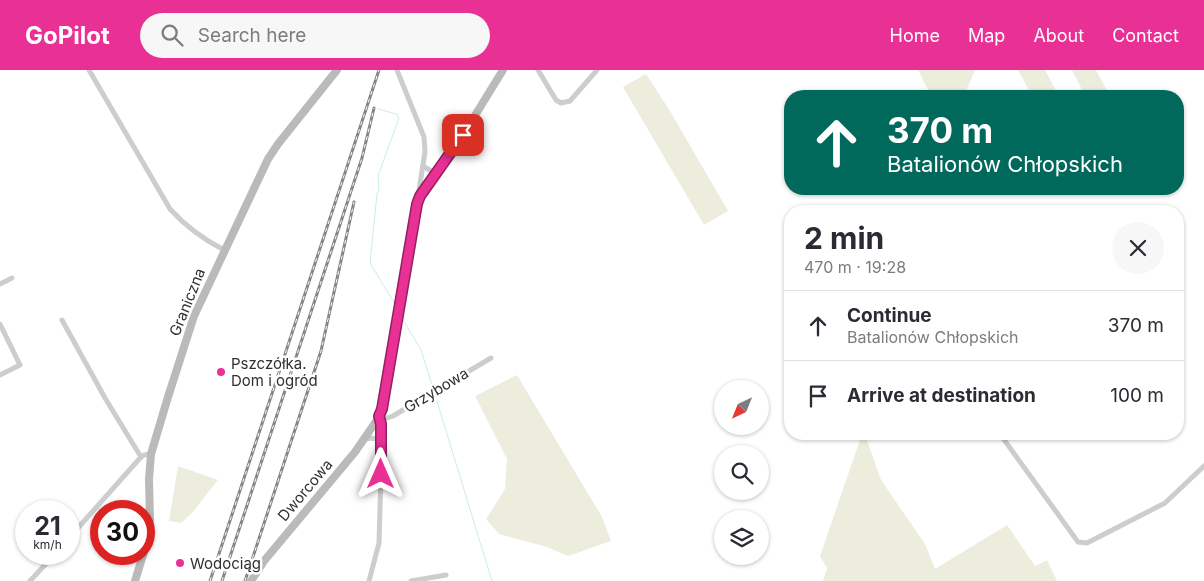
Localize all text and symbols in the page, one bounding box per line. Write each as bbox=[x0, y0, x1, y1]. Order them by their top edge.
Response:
search box bbox=[140, 13, 490, 58]
text: GoPilot bbox=[25, 21, 110, 50]
icon: search bbox=[158, 21, 186, 49]
text: Search here bbox=[198, 24, 306, 47]
text: Home bbox=[890, 25, 940, 46]
text: Map bbox=[968, 25, 1005, 46]
text: About bbox=[1033, 25, 1084, 46]
text: Contact bbox=[1112, 25, 1179, 46]
text: 370 m bbox=[887, 109, 993, 151]
icon: ahead bbox=[804, 110, 869, 175]
pin bbox=[442, 114, 484, 156]
icon: arrive bbox=[449, 121, 477, 149]
text: Batalionów Chłopskich bbox=[887, 151, 1123, 177]
text: 2 min bbox=[804, 220, 884, 256]
button: close bbox=[1112, 222, 1164, 274]
text: 470 m · 19:28 bbox=[804, 257, 906, 277]
street label: Graniczna bbox=[165, 265, 209, 339]
text: Continue bbox=[847, 304, 932, 327]
icon: ahead bbox=[804, 312, 832, 340]
text: 370 m bbox=[1108, 314, 1164, 337]
text: Batalionów Chłopskich bbox=[847, 327, 1019, 347]
place label: Pszczółka. Dom i ogród bbox=[231, 354, 318, 390]
street label: Grzybowa bbox=[400, 363, 472, 417]
marker: Pszczółka. Dom i ogród bbox=[215, 366, 227, 378]
north arrow bbox=[714, 380, 769, 435]
map controls bbox=[714, 380, 769, 565]
icon: arrive bbox=[804, 382, 832, 410]
text: Arrive at destination bbox=[847, 384, 1036, 407]
text: 100 m bbox=[1110, 384, 1164, 407]
button: search bbox=[714, 445, 769, 500]
position arrow bbox=[354, 447, 406, 499]
street label: Dworcowa bbox=[274, 455, 336, 525]
speed limit sign: 30 bbox=[90, 500, 155, 565]
button: layers bbox=[714, 510, 769, 565]
text: 21 bbox=[34, 511, 61, 541]
text: km/h bbox=[33, 537, 62, 552]
place label: Wodociąg bbox=[190, 554, 261, 573]
marker: Wodociąg bbox=[174, 557, 186, 569]

